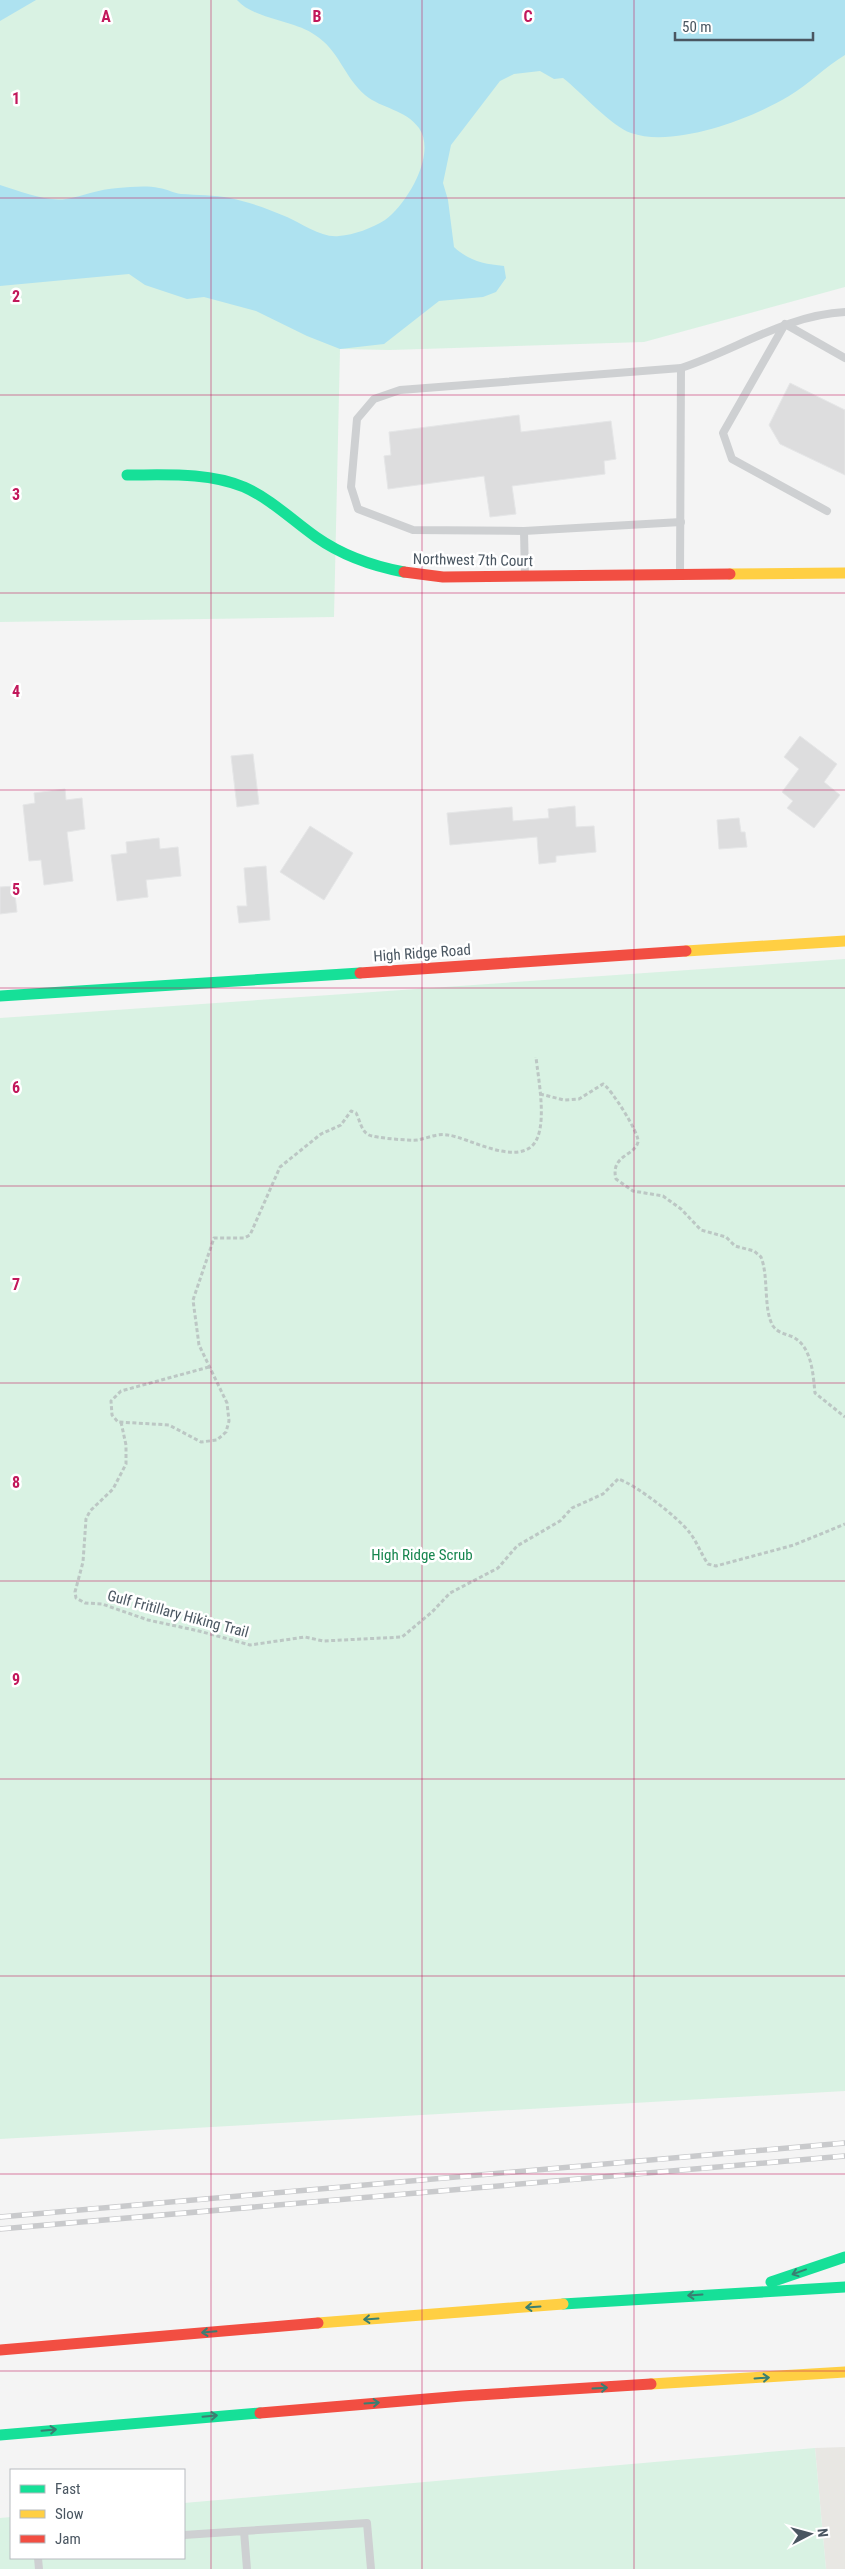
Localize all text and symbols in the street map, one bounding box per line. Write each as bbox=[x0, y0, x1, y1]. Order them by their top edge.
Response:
text: A bbox=[101, 7, 111, 26]
text: B bbox=[313, 7, 322, 26]
text: C bbox=[523, 7, 533, 26]
scale bar bbox=[675, 10, 812, 42]
text: 50 m bbox=[682, 18, 712, 36]
text: 1 bbox=[12, 89, 20, 108]
text: 2 bbox=[12, 287, 20, 306]
text: 3 bbox=[12, 485, 20, 504]
street label: Northwest 7th Court bbox=[413, 550, 533, 570]
text: 4 bbox=[12, 682, 20, 701]
text: 5 bbox=[12, 880, 20, 899]
street label: High Ridge Road bbox=[373, 941, 471, 965]
text: 6 bbox=[12, 1078, 20, 1097]
text: 7 bbox=[12, 1275, 20, 1294]
text: 8 bbox=[12, 1473, 20, 1492]
park label: High Ridge Scrub bbox=[371, 1546, 473, 1564]
street label: Gulf Fritillary Hiking Trail bbox=[105, 1586, 251, 1642]
text: 9 bbox=[12, 1670, 20, 1689]
one-way arrow bbox=[791, 2268, 807, 2277]
one-way arrow bbox=[687, 2291, 703, 2300]
one-way arrow bbox=[525, 2303, 541, 2312]
one-way arrow bbox=[363, 2315, 379, 2324]
one-way arrow bbox=[201, 2328, 217, 2337]
one-way arrow bbox=[754, 2373, 770, 2382]
one-way arrow bbox=[591, 2383, 607, 2392]
one-way arrow bbox=[364, 2398, 380, 2407]
one-way arrow bbox=[202, 2411, 218, 2421]
one-way arrow bbox=[40, 2426, 56, 2435]
legend bbox=[10, 2469, 185, 2559]
text: Fast bbox=[55, 2480, 80, 2498]
text: Slow bbox=[55, 2505, 84, 2523]
north arrow bbox=[785, 2509, 835, 2559]
text: N bbox=[815, 2528, 831, 2538]
text: Jam bbox=[55, 2530, 81, 2548]

